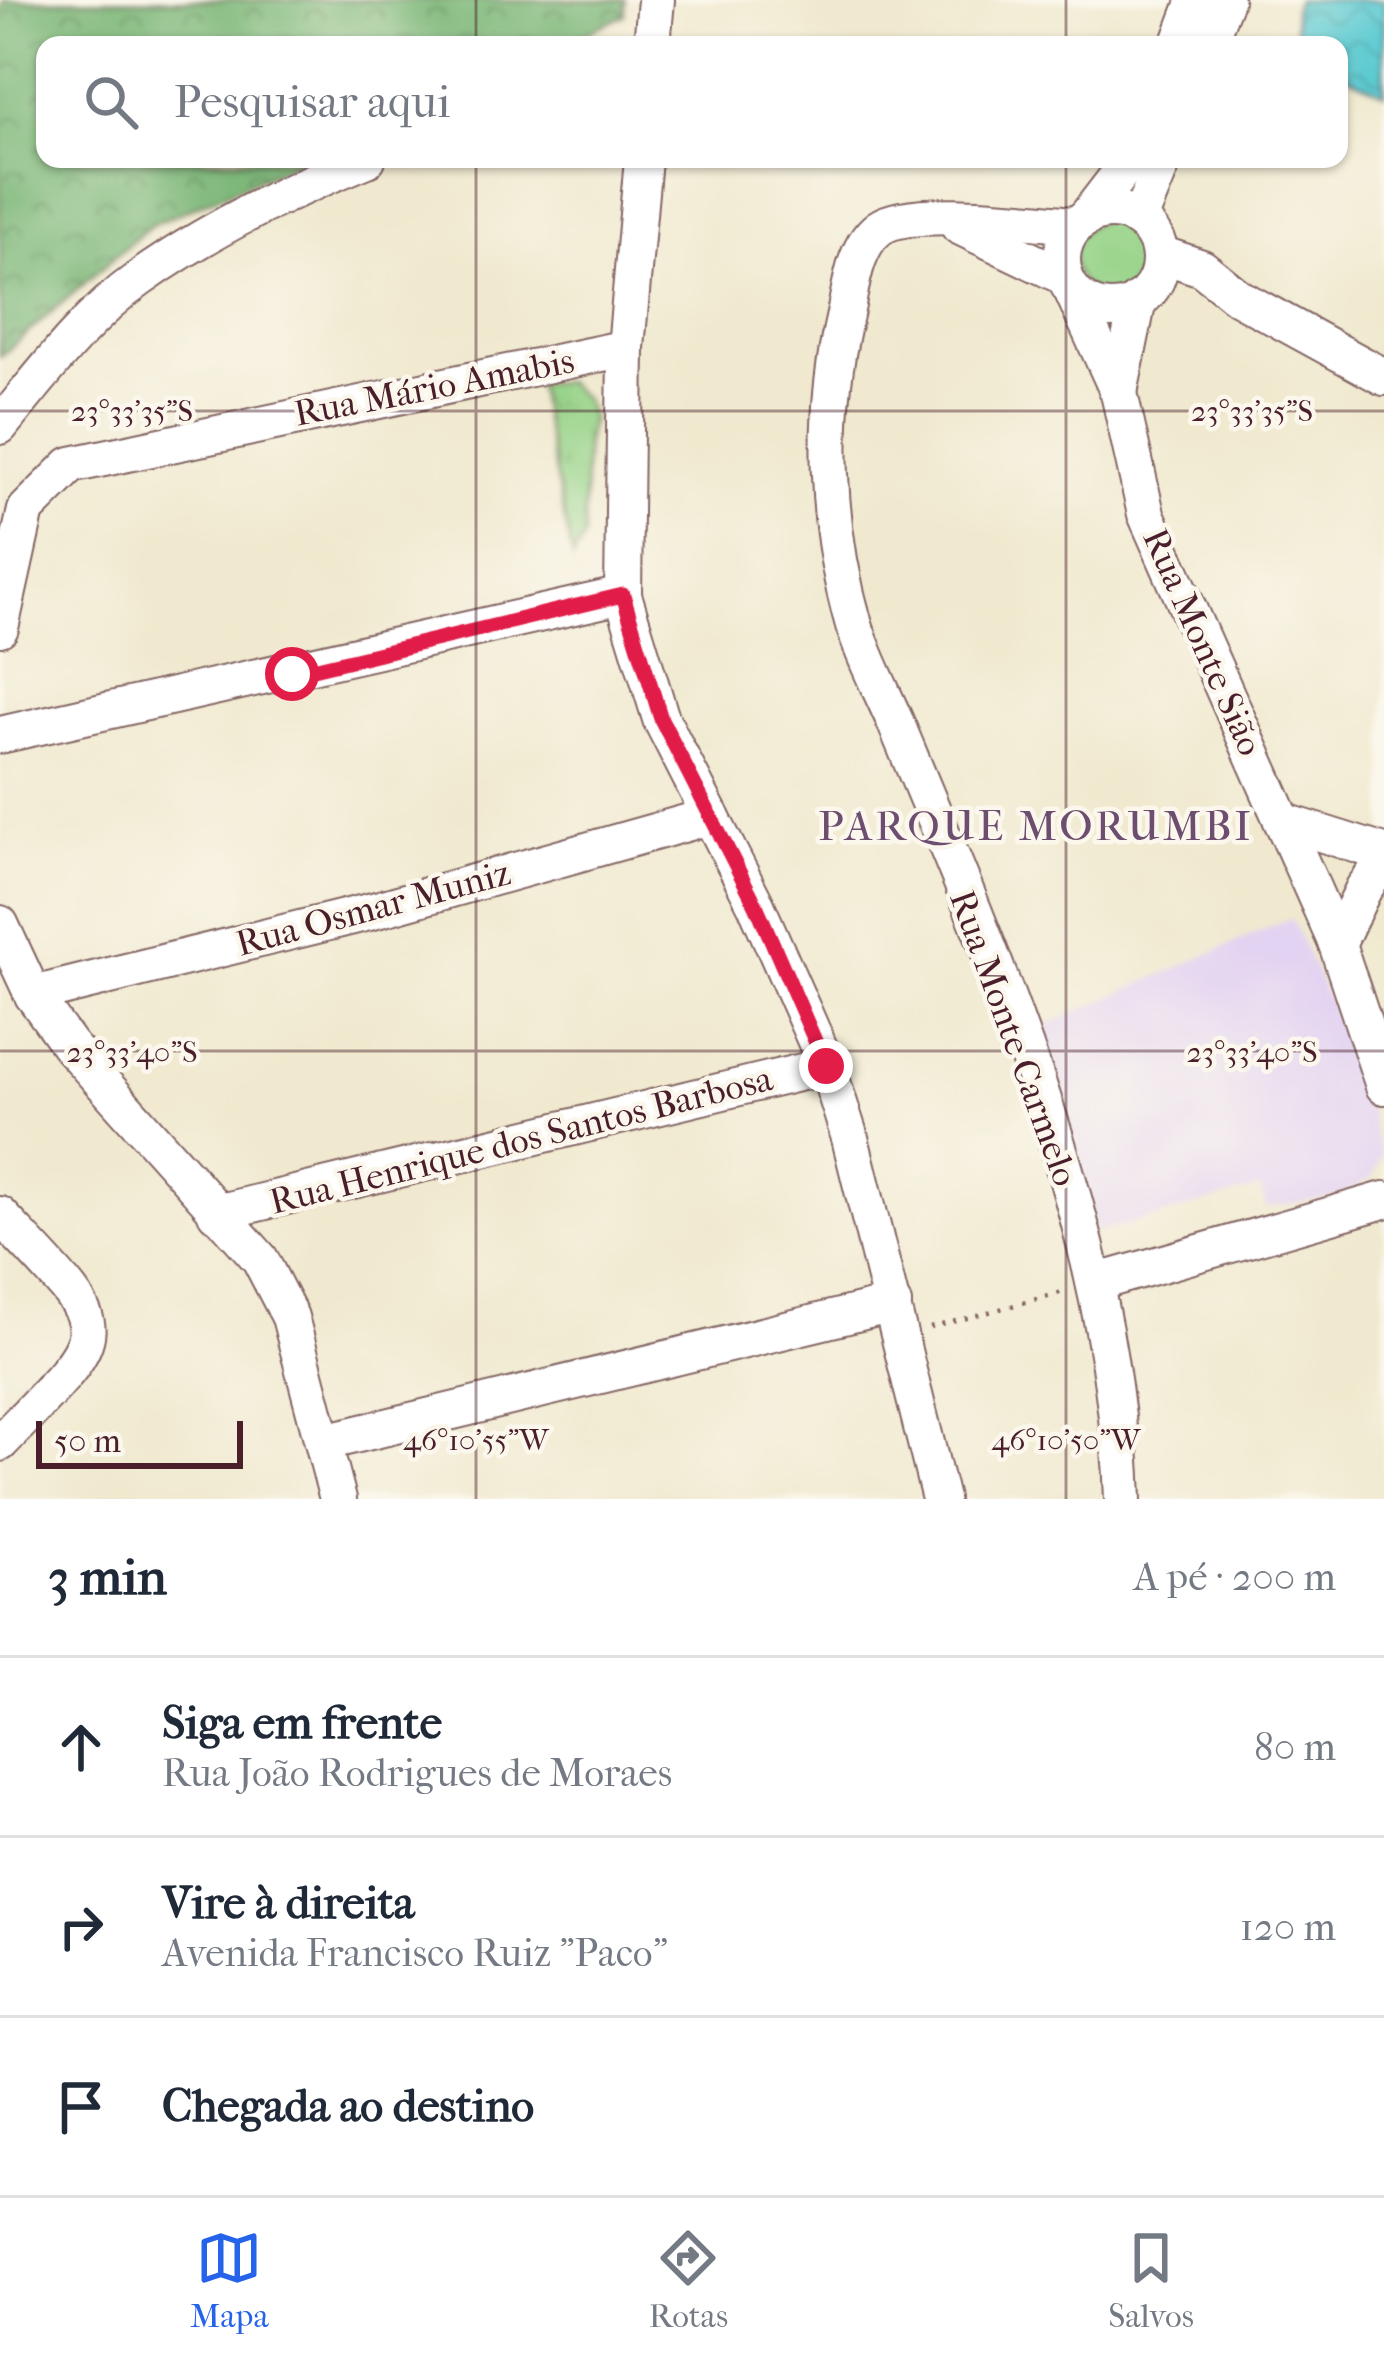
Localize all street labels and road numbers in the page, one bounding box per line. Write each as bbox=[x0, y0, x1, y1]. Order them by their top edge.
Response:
street label: Rua Mário Amabis bbox=[291, 339, 577, 435]
street label: Rua Monte Sião bbox=[1134, 522, 1272, 762]
street label: Rua Osmar Muniz bbox=[231, 851, 515, 965]
street label: Rua Monte Carmelo bbox=[941, 885, 1087, 1191]
street label: Rua Henrique dos Santos Barbosa bbox=[265, 1057, 777, 1223]

